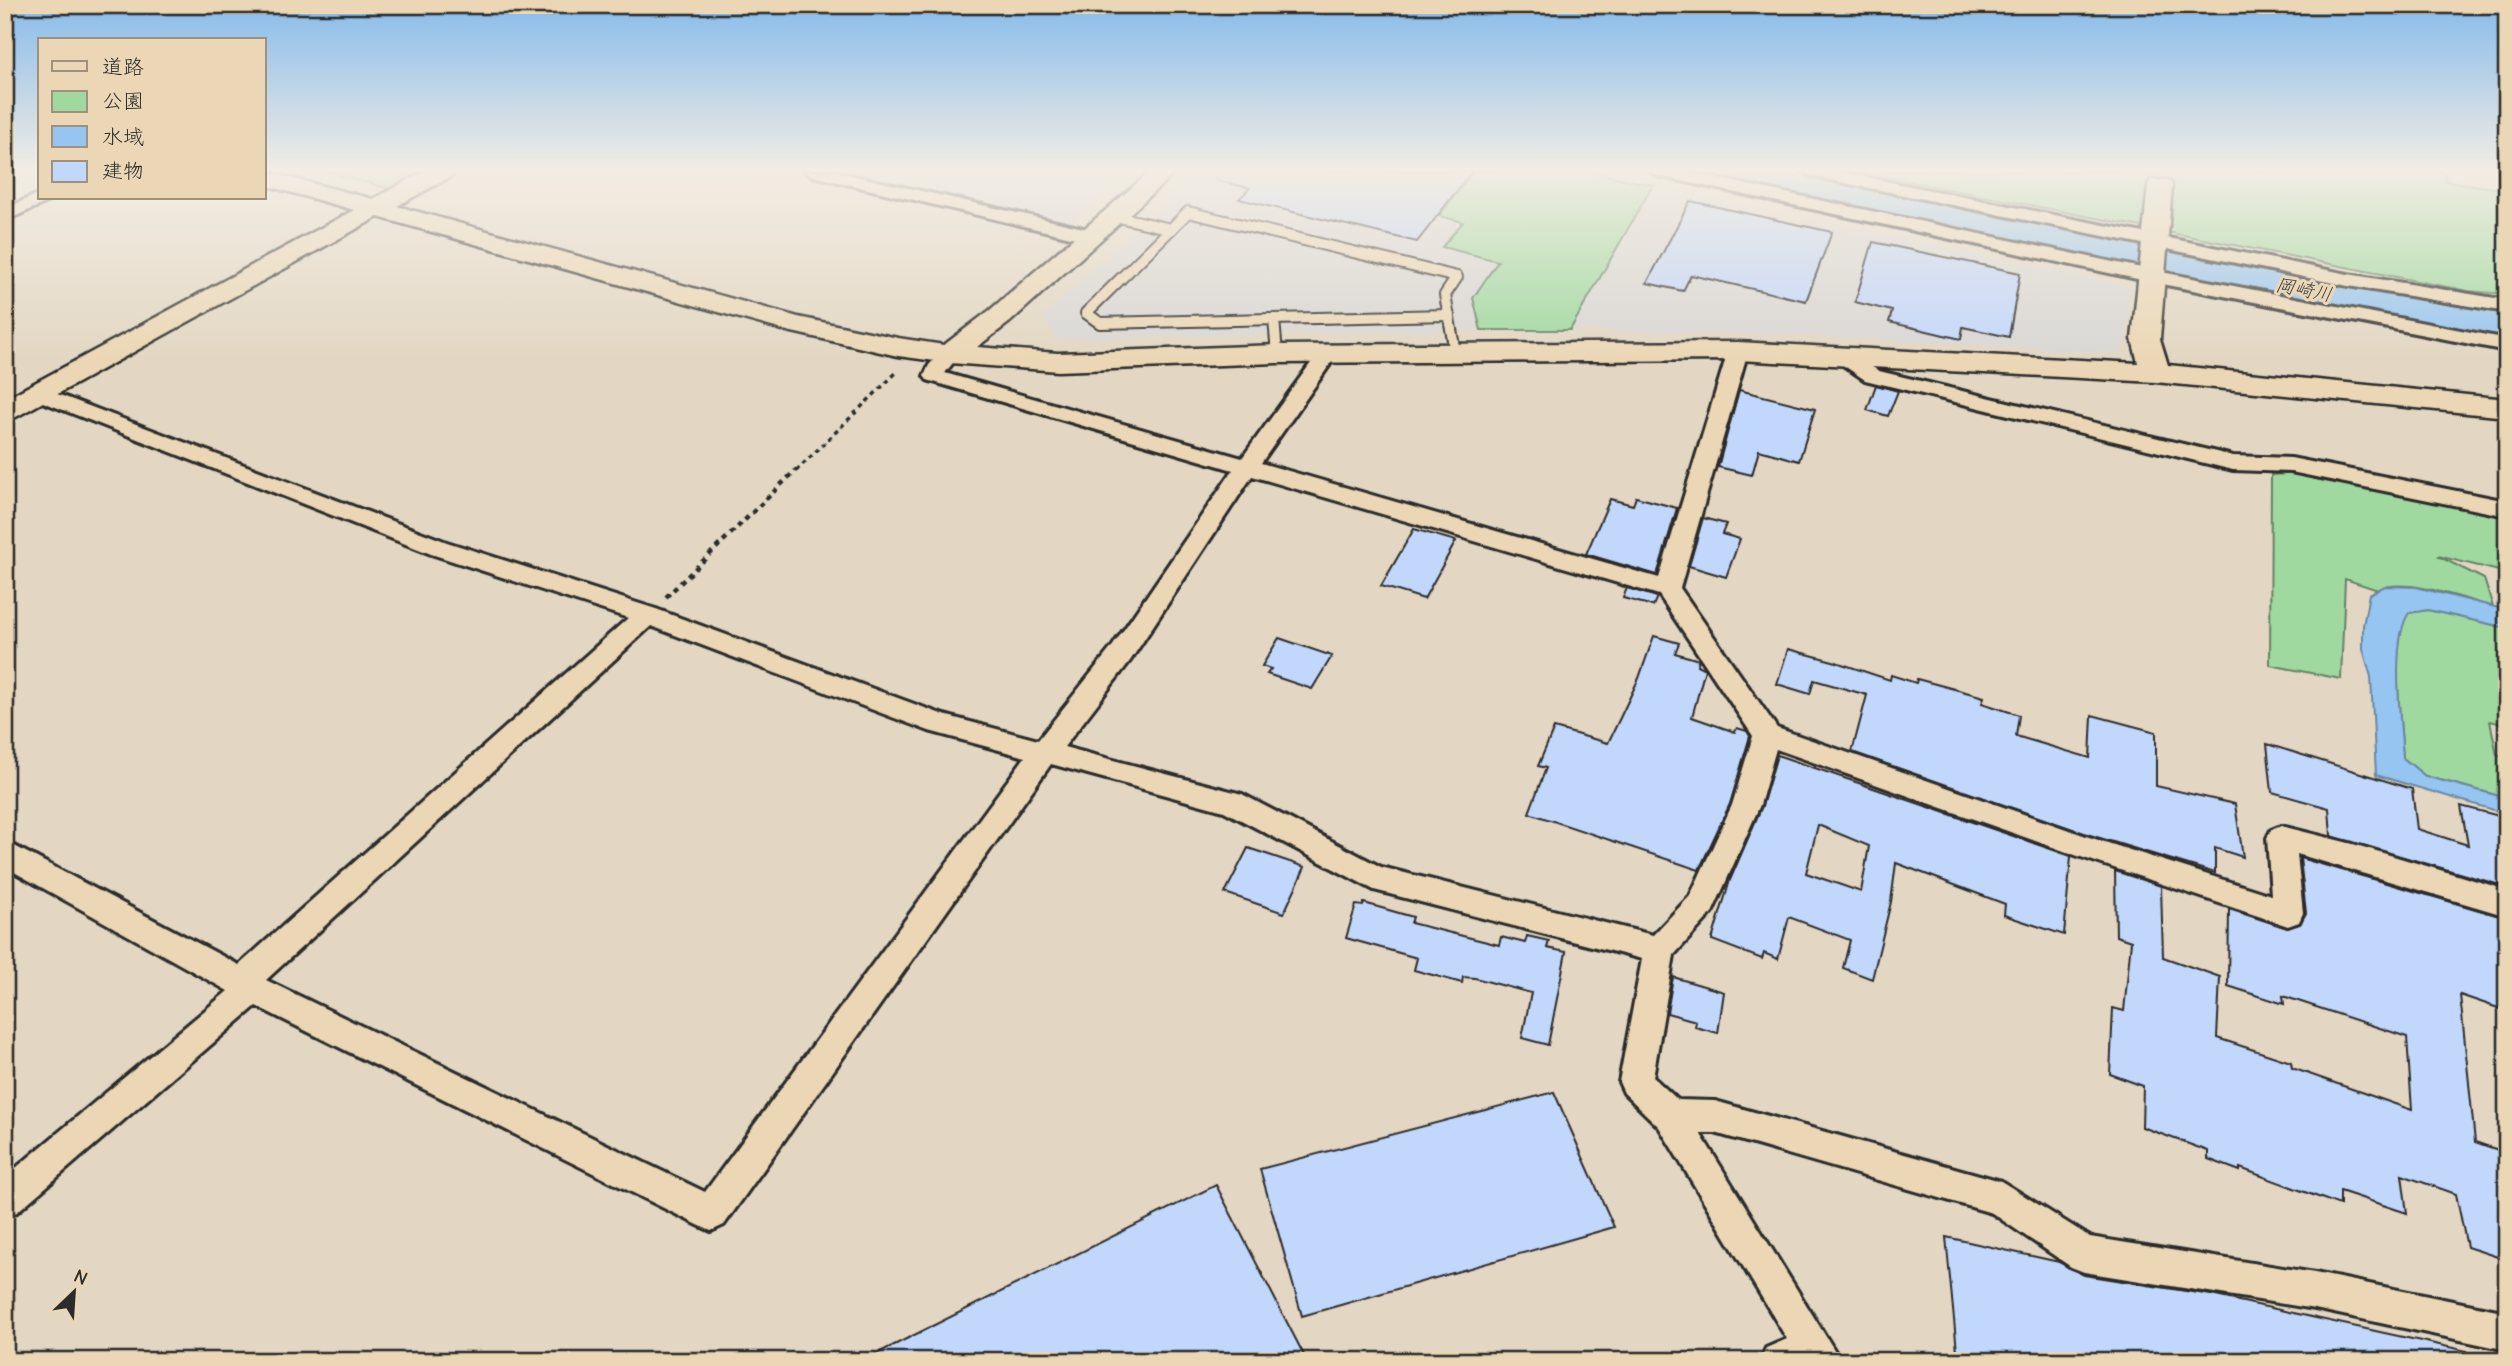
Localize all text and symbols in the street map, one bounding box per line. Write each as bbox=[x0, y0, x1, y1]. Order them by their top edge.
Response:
legend bbox=[38, 38, 266, 200]
text: 道路 bbox=[102, 55, 144, 79]
text: 公園 bbox=[102, 89, 144, 113]
text: 水域 bbox=[102, 125, 144, 149]
text: 建物 bbox=[102, 159, 144, 183]
water label: 岡崎川 bbox=[2274, 274, 2334, 306]
north arrow bbox=[38, 1258, 108, 1328]
text: N bbox=[70, 1265, 91, 1290]

